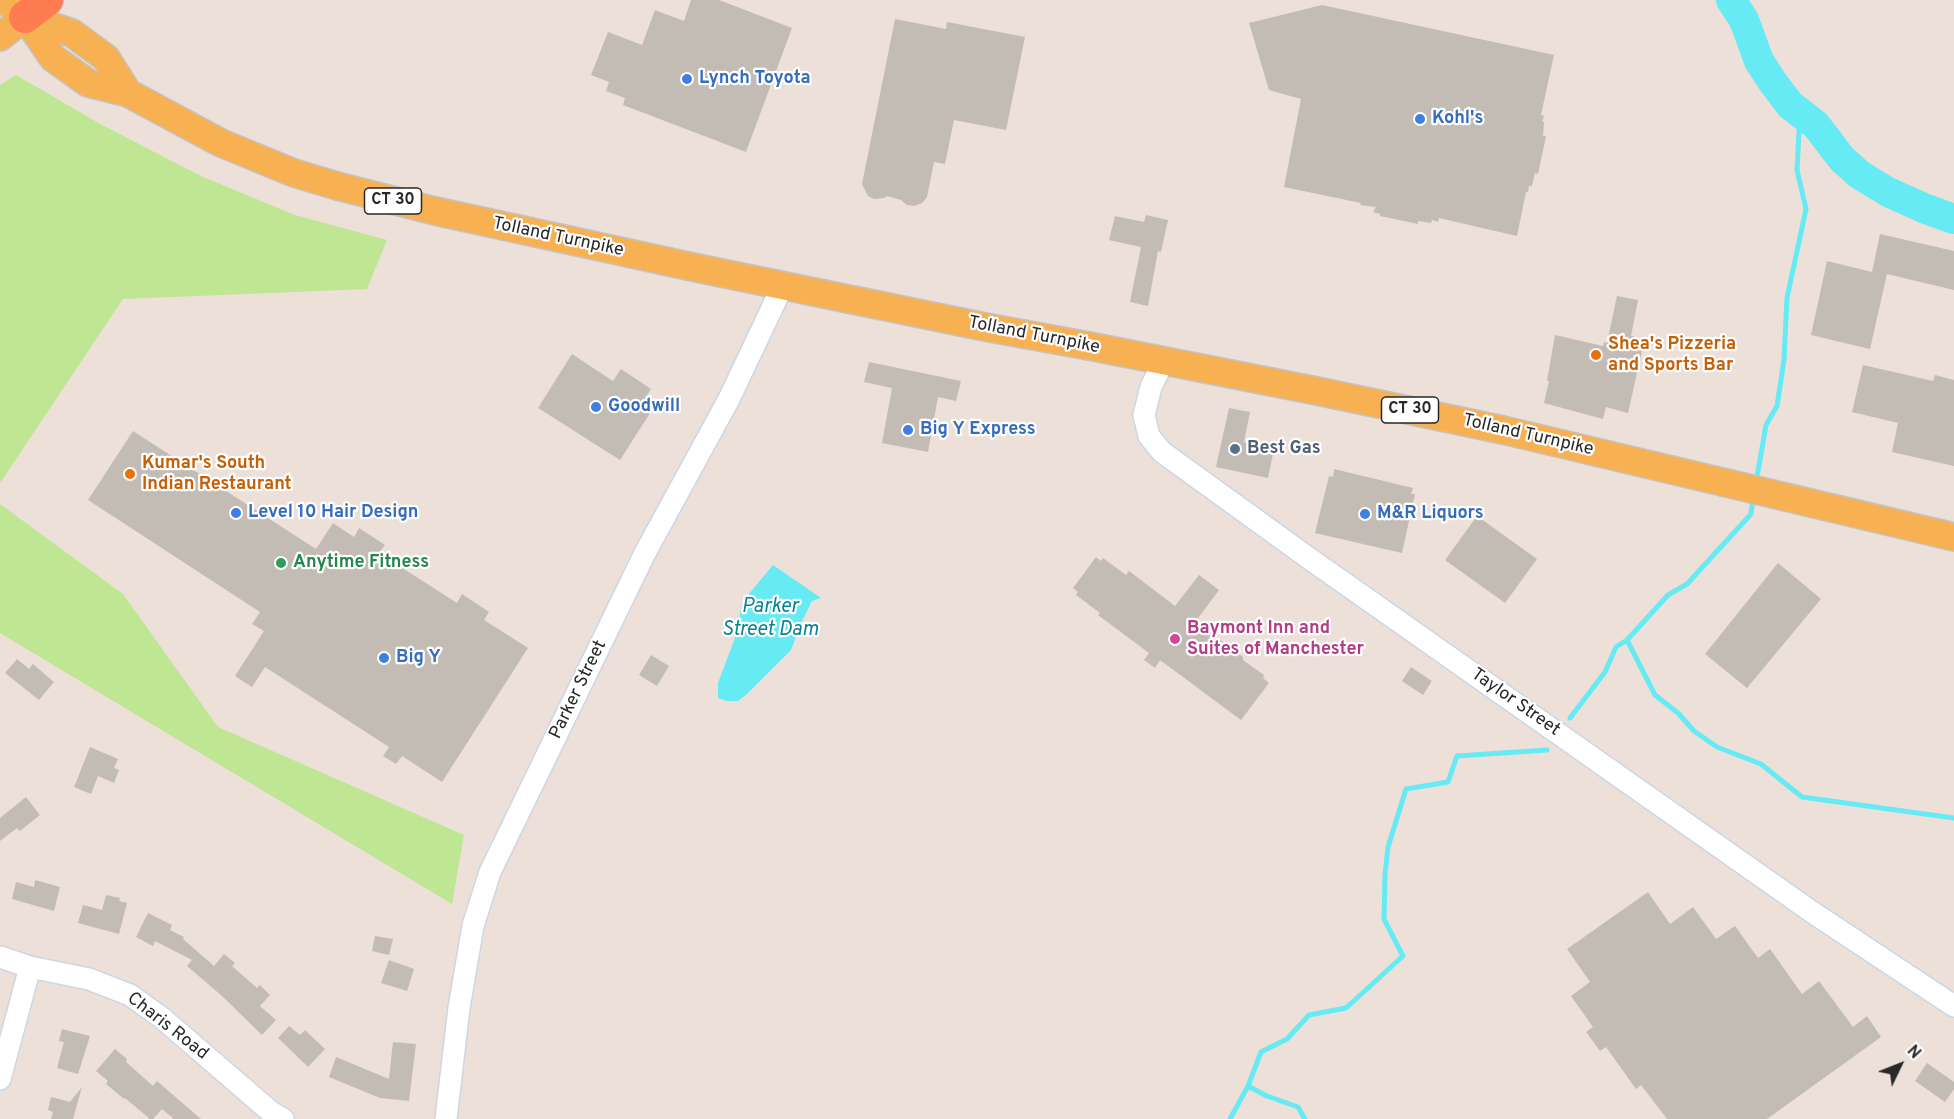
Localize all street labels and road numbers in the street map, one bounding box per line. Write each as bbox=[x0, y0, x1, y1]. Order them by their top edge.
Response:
road number: CT 30 bbox=[364, 188, 422, 214]
street label: Tolland Turnpike bbox=[490, 214, 626, 262]
street label: Tolland Turnpike bbox=[966, 313, 1102, 359]
road number: CT 30 bbox=[1382, 397, 1438, 423]
street label: Tolland Turnpike bbox=[1461, 410, 1595, 462]
street label: Parker Street bbox=[546, 637, 612, 743]
street label: Taylor Street bbox=[1466, 664, 1564, 742]
street label: Charis Road bbox=[122, 989, 212, 1065]

